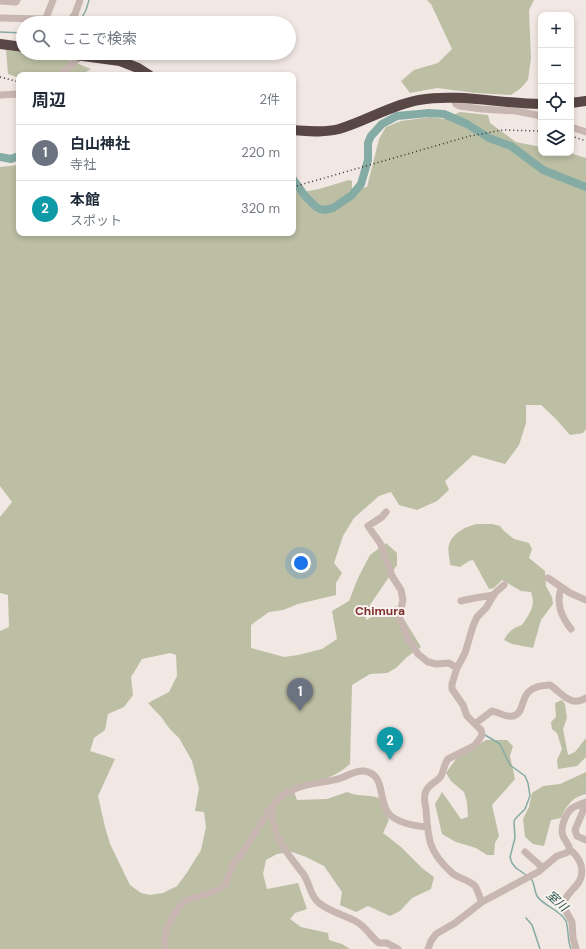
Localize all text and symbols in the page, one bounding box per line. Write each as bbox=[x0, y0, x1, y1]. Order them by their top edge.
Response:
map controls bbox=[538, 12, 574, 156]
button: + bbox=[538, 12, 574, 48]
search box bbox=[16, 16, 296, 60]
icon: search bbox=[30, 27, 52, 49]
text: ここで検索 bbox=[62, 29, 137, 49]
button: − bbox=[538, 48, 574, 84]
button: locate bbox=[538, 84, 574, 120]
text: 周辺 bbox=[32, 89, 66, 111]
text: 2件 bbox=[260, 91, 280, 108]
button: layers bbox=[538, 120, 574, 156]
text: 白山神社 bbox=[70, 134, 130, 154]
text: 1 bbox=[43, 144, 47, 161]
text: 220 m bbox=[241, 144, 280, 161]
text: 寺社 bbox=[70, 156, 96, 173]
text: 本館 bbox=[70, 190, 100, 210]
text: 2 bbox=[41, 200, 49, 217]
text: 320 m bbox=[241, 200, 280, 217]
text: スポット bbox=[70, 212, 122, 229]
your location bbox=[291, 553, 311, 573]
district label: Chimura bbox=[355, 603, 405, 619]
pin: 1 bbox=[287, 678, 313, 711]
pin: 2 bbox=[377, 727, 403, 760]
water label: 室川 bbox=[543, 887, 573, 916]

